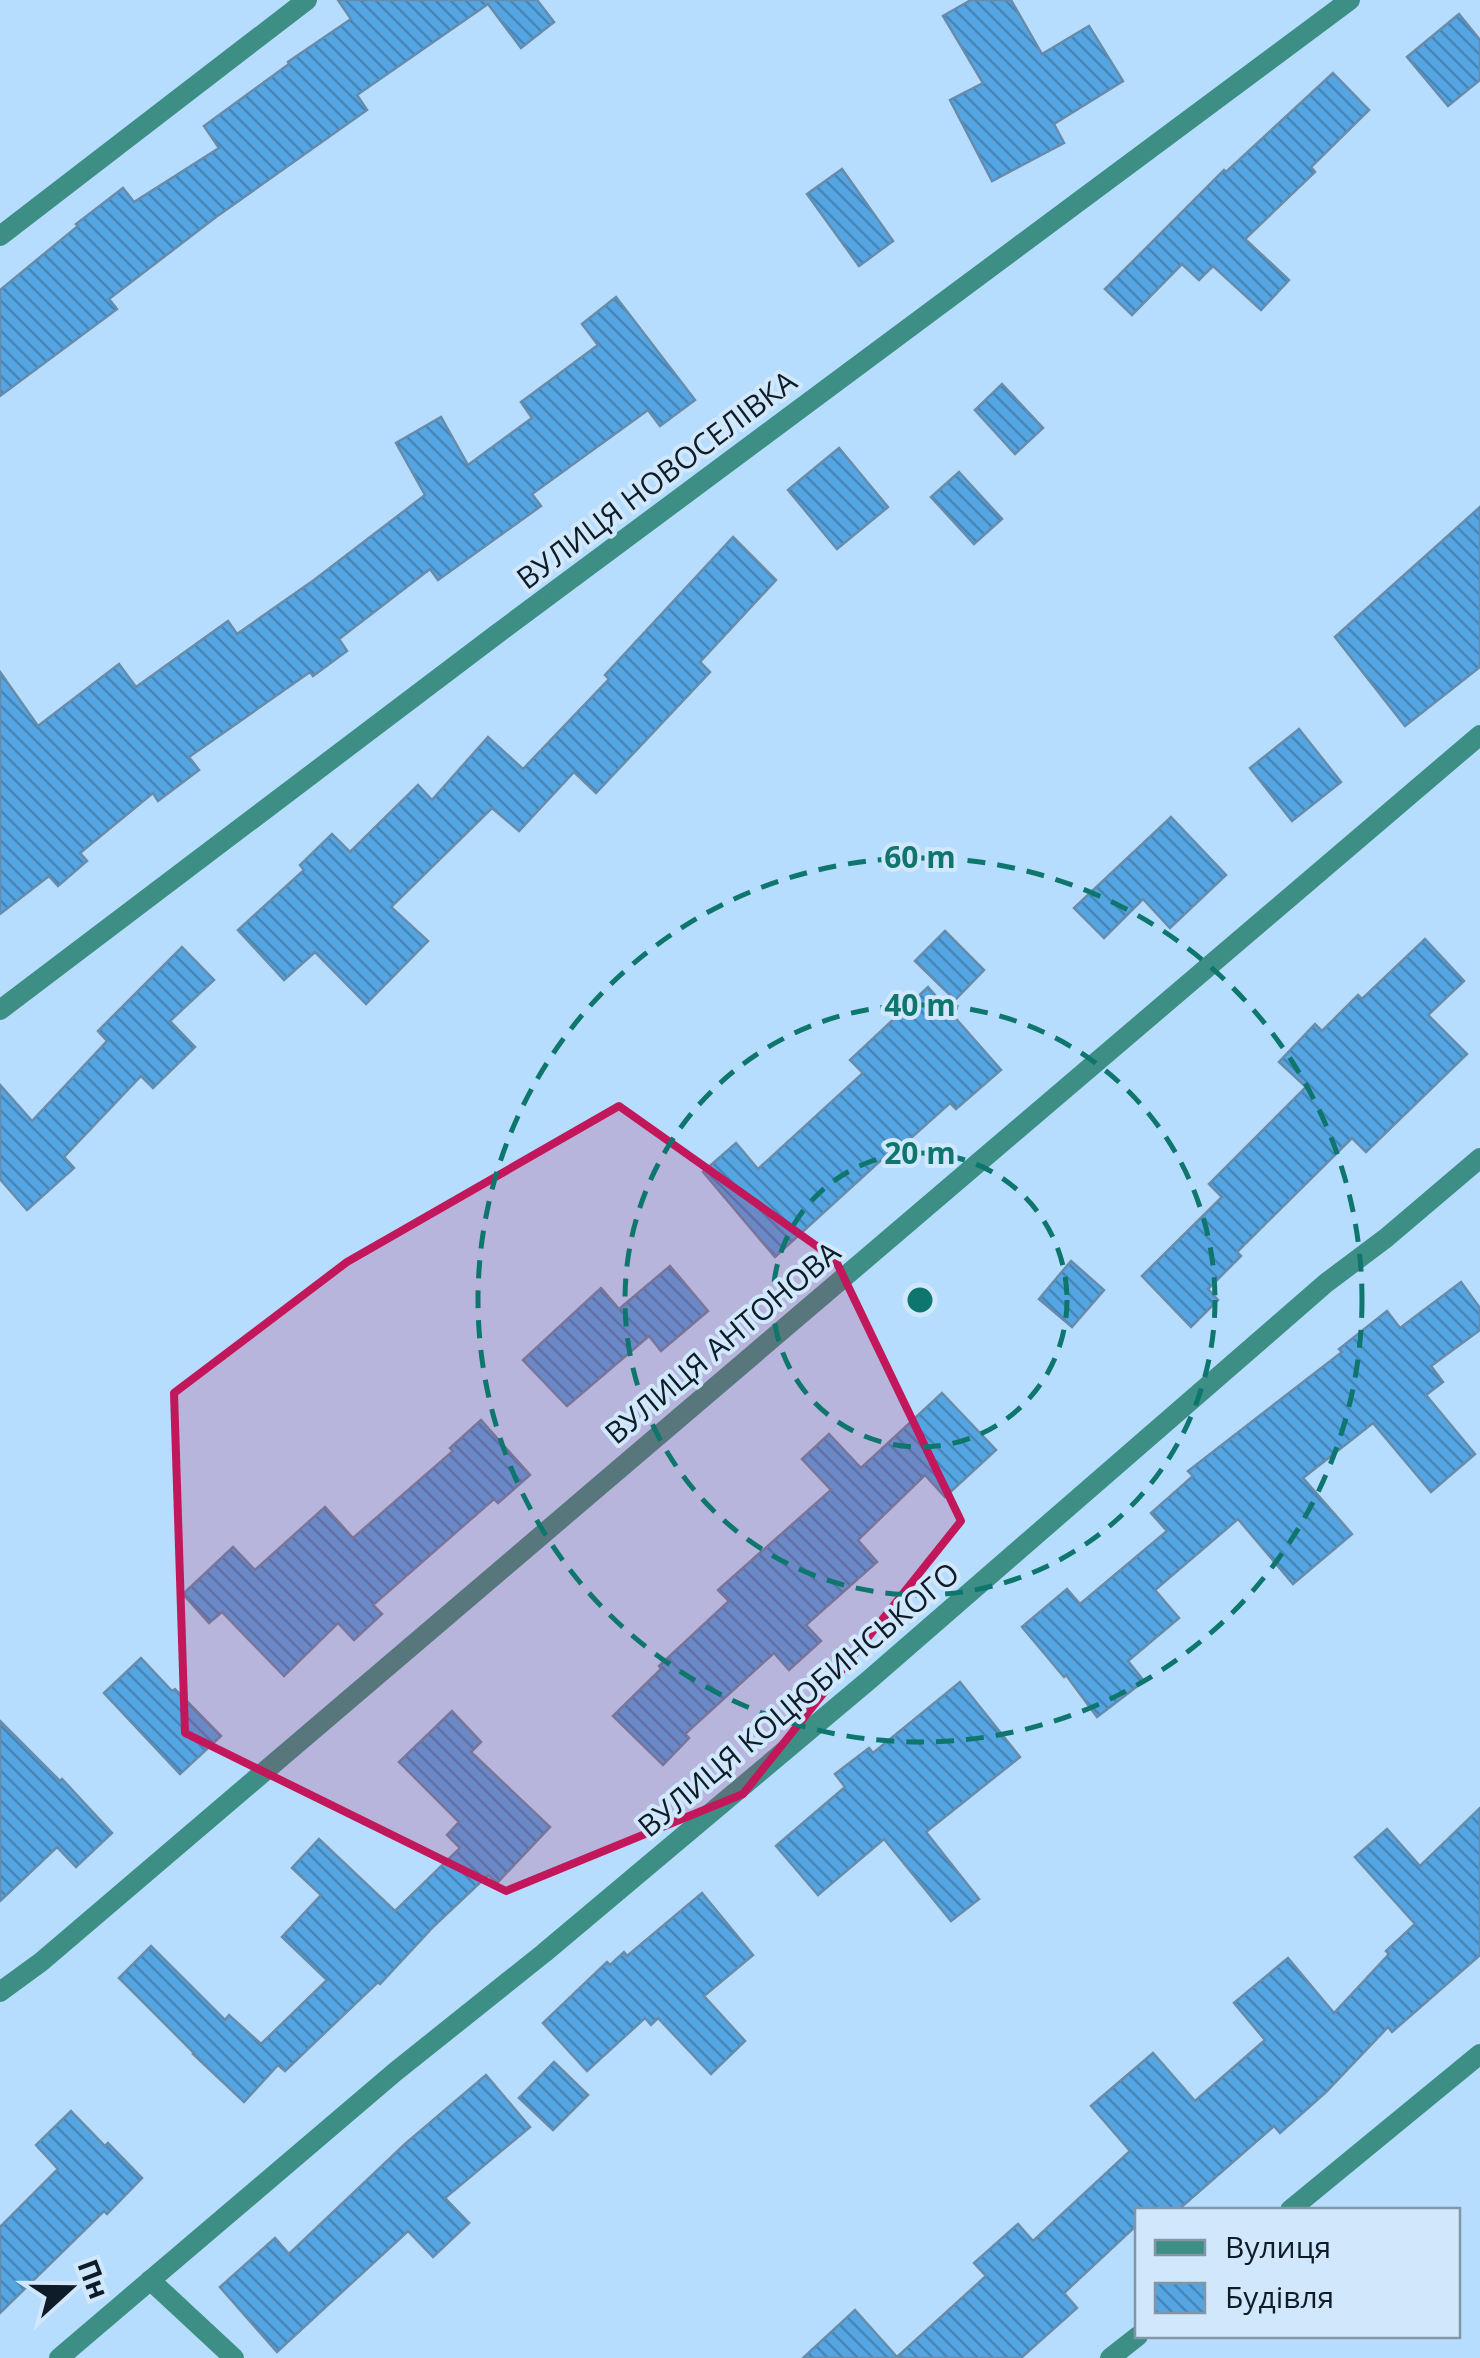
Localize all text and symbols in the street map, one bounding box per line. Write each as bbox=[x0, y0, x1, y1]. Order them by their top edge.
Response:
street label: ВУЛИЦЯ НОВОСЕЛІВКА bbox=[508, 360, 804, 598]
text: 60 m bbox=[884, 836, 956, 877]
text: 40 m bbox=[884, 984, 956, 1025]
text: 20 m bbox=[884, 1132, 956, 1173]
street label: ВУЛИЦЯ АНТОНОВА bbox=[596, 1231, 848, 1453]
centre of rings bbox=[902, 1282, 938, 1318]
street label: ВУЛИЦЯ КОЦЮБИНСЬКОГО bbox=[629, 1552, 967, 1846]
legend bbox=[1135, 2208, 1460, 2338]
text: Вулиця bbox=[1225, 2226, 1331, 2267]
north arrow bbox=[20, 2238, 120, 2338]
text: Пн bbox=[69, 2253, 119, 2304]
text: Будівля bbox=[1225, 2276, 1334, 2317]

